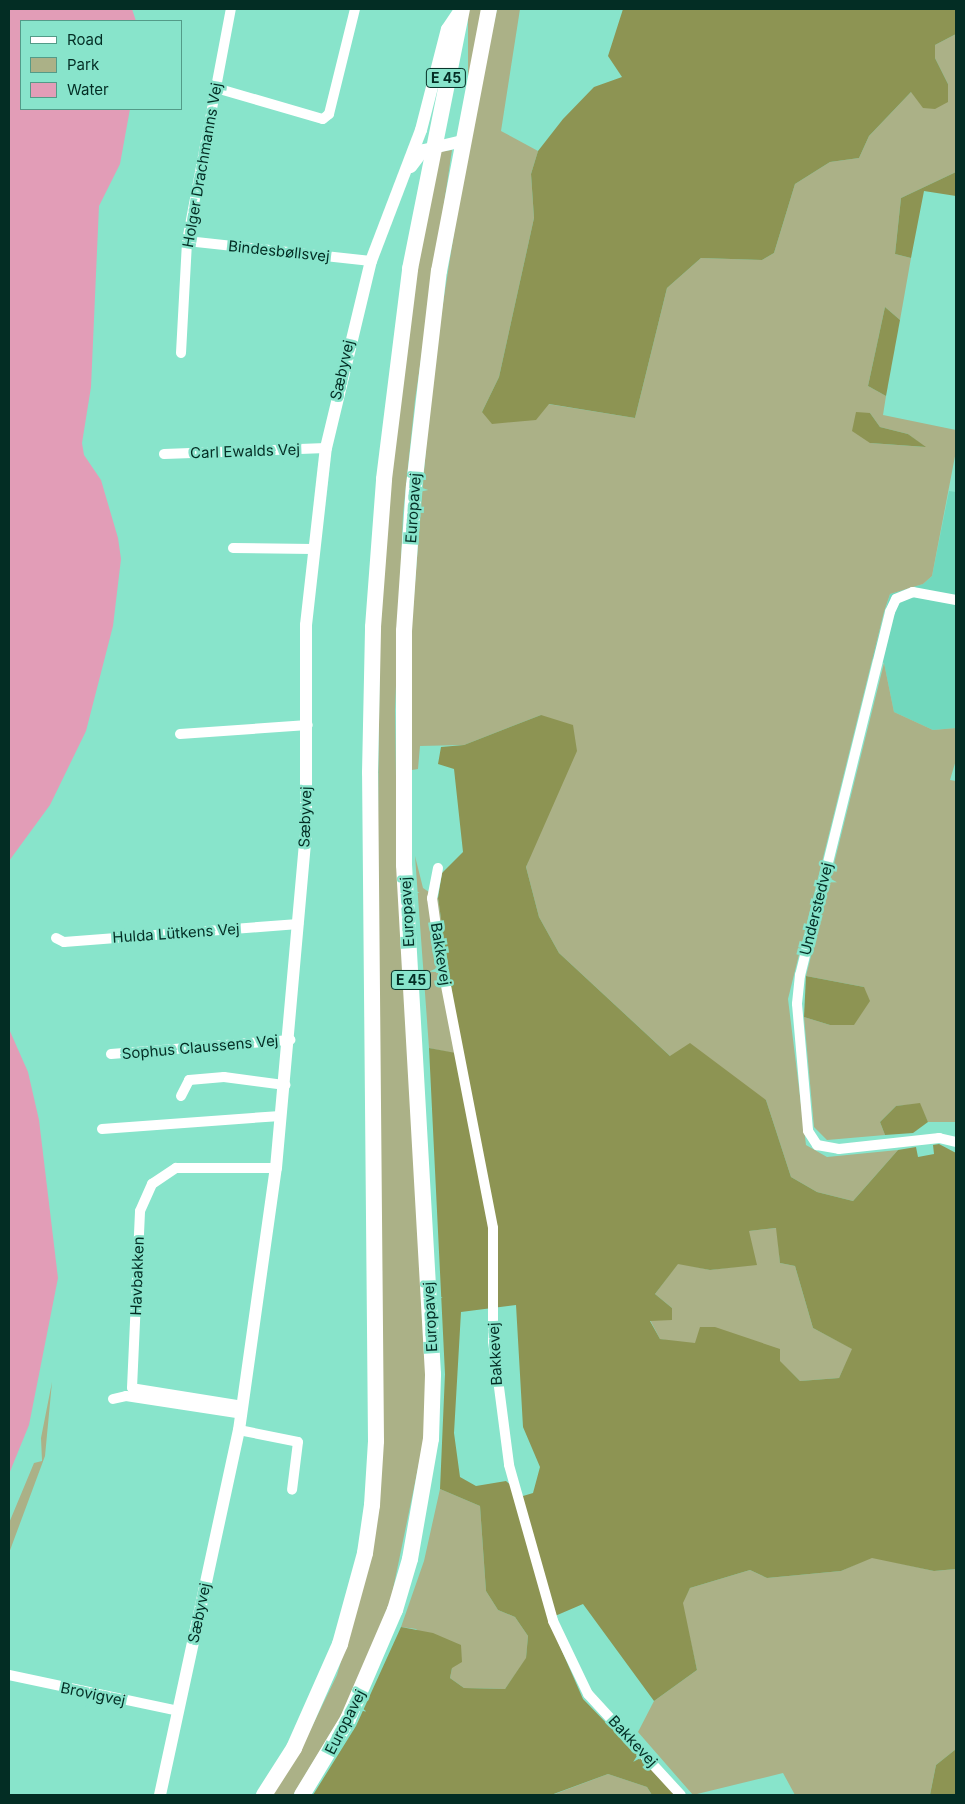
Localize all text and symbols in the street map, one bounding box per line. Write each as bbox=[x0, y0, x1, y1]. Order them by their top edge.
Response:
legend bbox=[20, 20, 182, 110]
text: Road bbox=[67, 30, 103, 49]
text: Park bbox=[67, 55, 99, 74]
road number: E 45 bbox=[425, 66, 467, 90]
text: Water bbox=[67, 80, 109, 99]
street label: Holger Drachmanns Vej bbox=[179, 81, 225, 249]
street label: Bindesbøllsvej bbox=[227, 237, 331, 265]
street label: Sæbyvej bbox=[326, 338, 358, 402]
street label: Carl Ewalds Vej bbox=[190, 440, 300, 462]
street label: Europavej bbox=[402, 472, 424, 544]
street label: Sæbyvej bbox=[295, 786, 315, 848]
street label: Understedvej bbox=[796, 861, 836, 957]
street label: Europavej bbox=[396, 876, 418, 948]
street label: Hulda Lütkens Vej bbox=[112, 920, 240, 946]
street label: Bakkevej bbox=[427, 921, 455, 987]
road number: E 45 bbox=[390, 968, 432, 992]
street label: Sophus Claussens Vej bbox=[121, 1031, 279, 1063]
street label: Havbakken bbox=[127, 1236, 147, 1316]
street label: Europavej bbox=[419, 1281, 441, 1353]
street label: Bakkevej bbox=[484, 1322, 506, 1386]
street label: Sæbyvej bbox=[184, 1581, 214, 1645]
street label: Brovigvej bbox=[59, 1678, 127, 1710]
street label: Europavej bbox=[321, 1687, 369, 1757]
street label: Bakkevej bbox=[605, 1712, 661, 1770]

